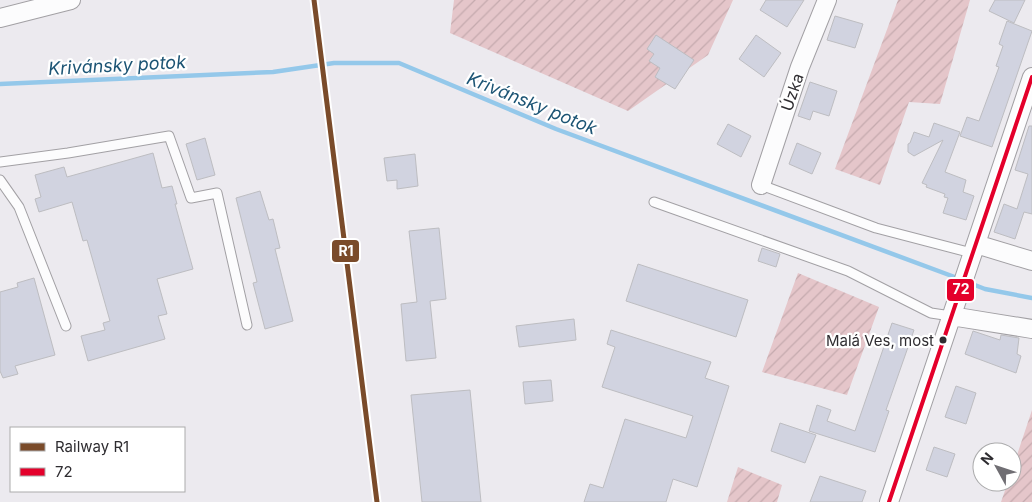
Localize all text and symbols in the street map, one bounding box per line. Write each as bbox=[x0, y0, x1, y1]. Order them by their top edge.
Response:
water label: Krivánsky potok bbox=[48, 51, 188, 79]
water label: Krivánsky potok bbox=[464, 67, 601, 139]
street label: Úzka bbox=[776, 71, 808, 113]
line badge: R1 bbox=[331, 239, 360, 263]
text: R1 bbox=[338, 242, 354, 259]
line badge: 72 bbox=[946, 278, 975, 302]
text: 72 bbox=[953, 280, 970, 297]
place label: Malá Ves, most bbox=[826, 331, 934, 350]
marker: Malá Ves, most bbox=[938, 335, 948, 345]
legend bbox=[10, 427, 185, 492]
text: Railway R1 bbox=[55, 437, 129, 456]
north arrow bbox=[972, 442, 1022, 492]
text: N bbox=[977, 449, 997, 468]
text: 72 bbox=[55, 462, 73, 481]

